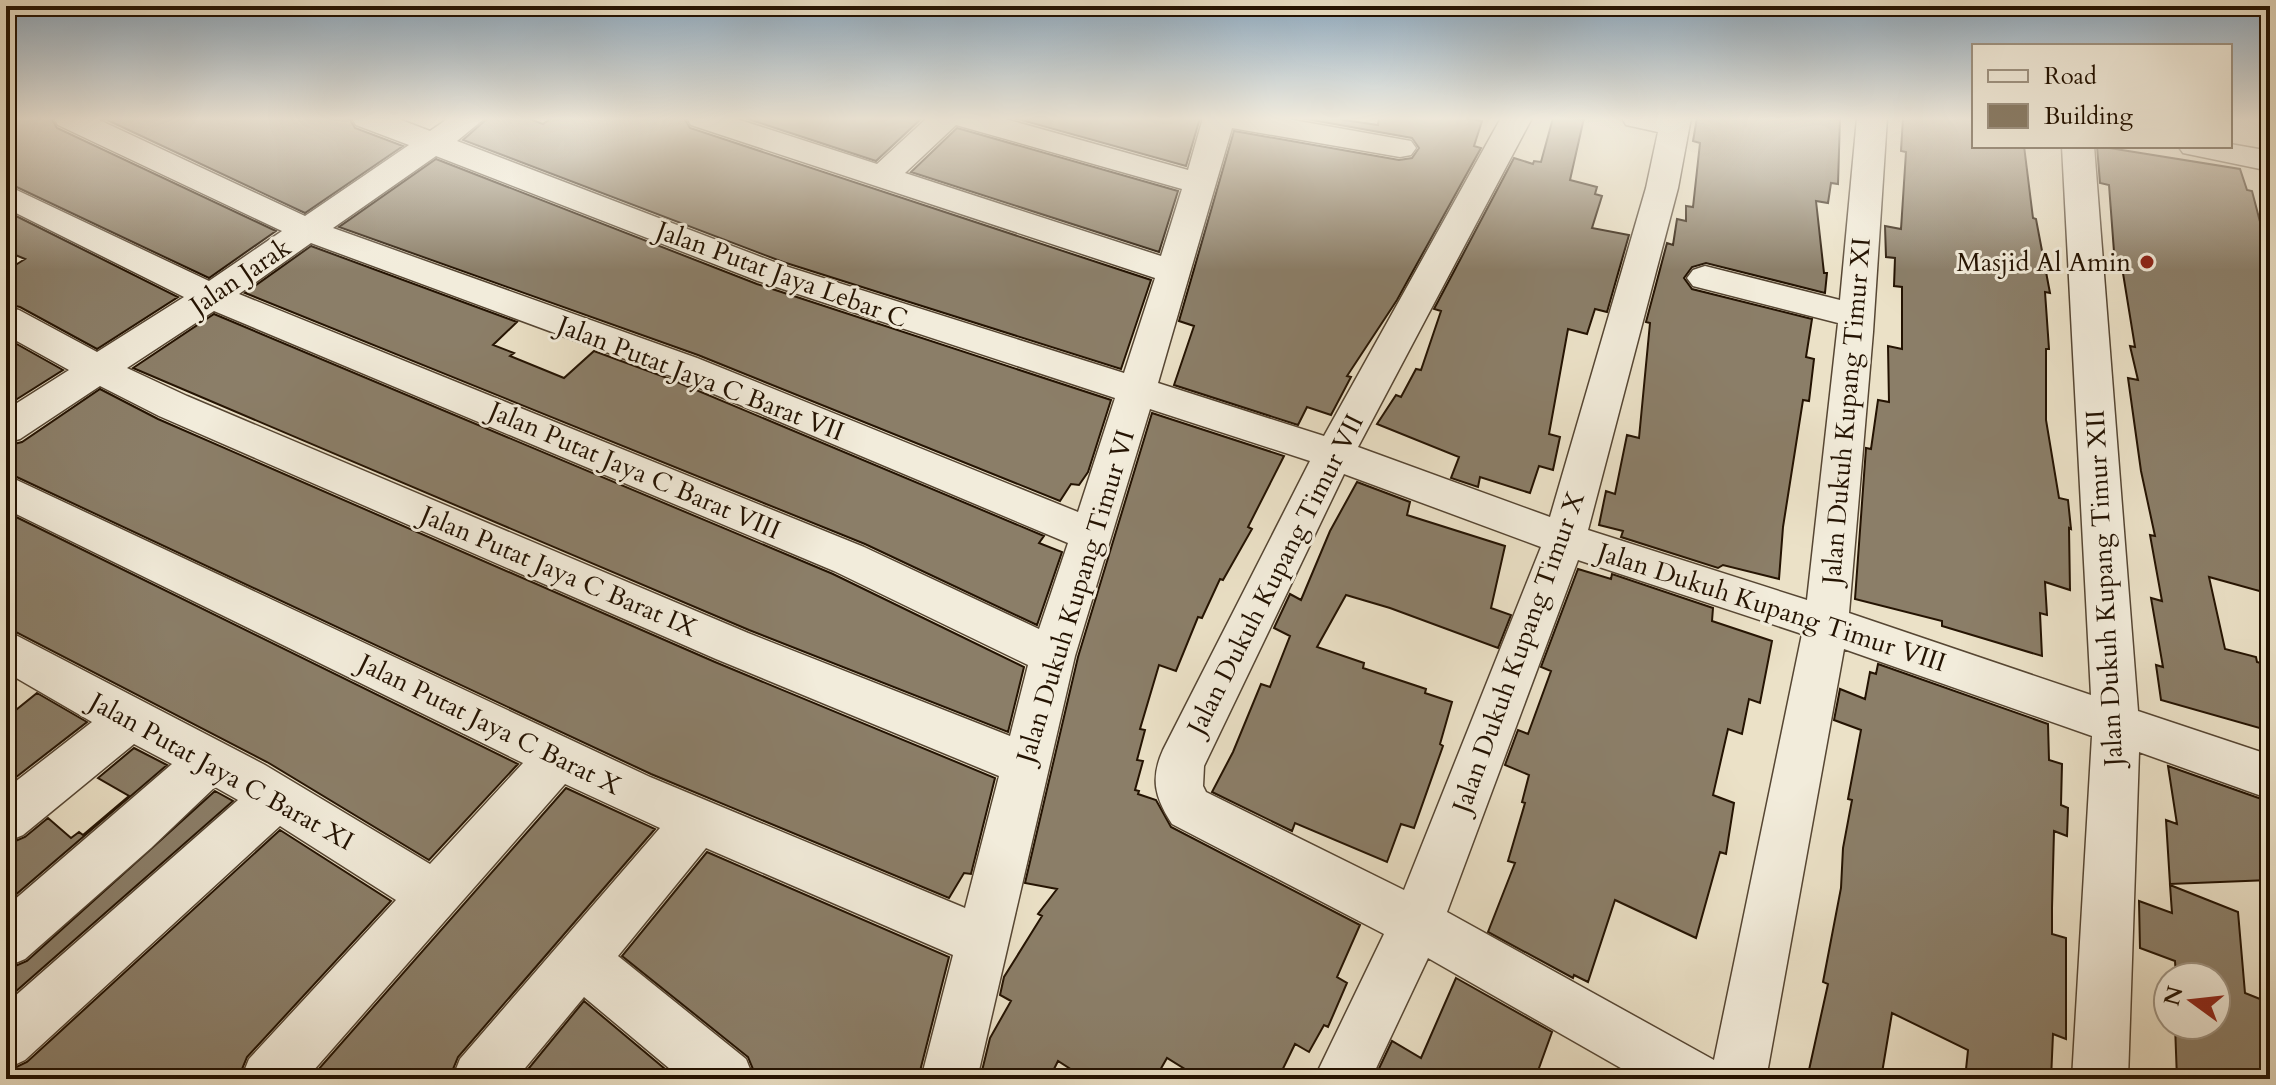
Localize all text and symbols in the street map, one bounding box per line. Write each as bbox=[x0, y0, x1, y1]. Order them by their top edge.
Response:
legend bbox=[1972, 44, 2232, 148]
text: Road bbox=[2044, 60, 2097, 93]
text: Building bbox=[2044, 100, 2134, 133]
street label: Jalan Putat Jaya Lebar C bbox=[648, 211, 912, 336]
street label: Jalan Jarak bbox=[180, 230, 298, 325]
street label: Jalan Dukuh Kupang Timur XI bbox=[1814, 236, 1879, 590]
place label: Masjid Al Amin bbox=[1956, 245, 2131, 280]
marker: Masjid Al Amin bbox=[2138, 253, 2156, 271]
street label: Jalan Putat Jaya C Barat VII bbox=[549, 306, 849, 449]
street label: Jalan Putat Jaya C Barat VIII bbox=[480, 392, 786, 548]
street label: Jalan Dukuh Kupang Timur VII bbox=[1177, 408, 1372, 744]
street label: Jalan Dukuh Kupang Timur XII bbox=[2078, 409, 2132, 771]
street label: Jalan Dukuh Kupang Timur VI bbox=[1007, 425, 1143, 771]
street label: Jalan Dukuh Kupang Timur X bbox=[1443, 486, 1593, 821]
street label: Jalan Putat Jaya C Barat IX bbox=[412, 496, 703, 646]
street label: Jalan Dukuh Kupang Timur VIII bbox=[1589, 533, 1951, 680]
street label: Jalan Putat Jaya C Barat X bbox=[349, 644, 627, 804]
street label: Jalan Putat Jaya C Barat XI bbox=[80, 682, 360, 859]
north arrow bbox=[2152, 961, 2232, 1041]
text: N bbox=[2157, 983, 2191, 1009]

